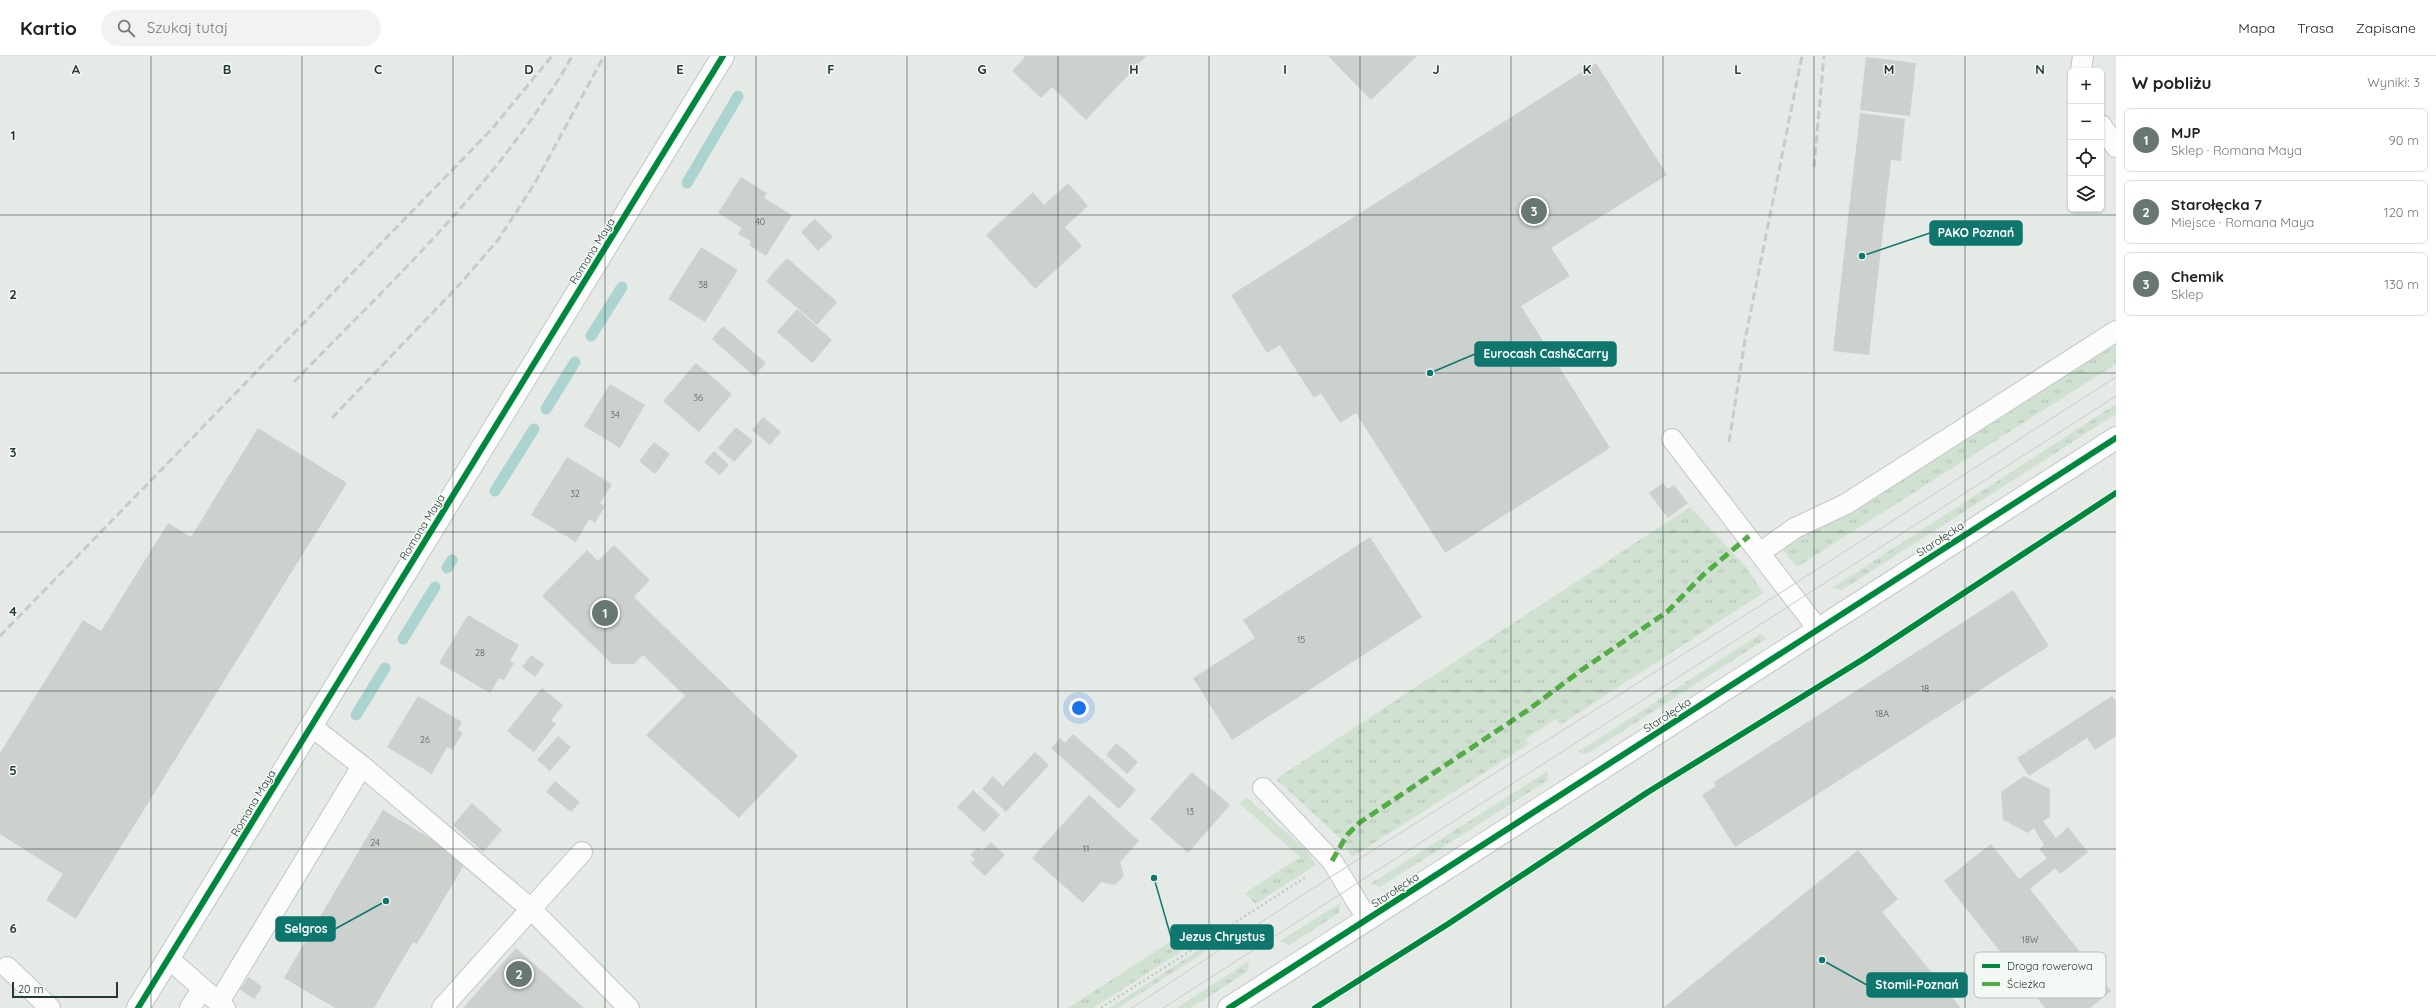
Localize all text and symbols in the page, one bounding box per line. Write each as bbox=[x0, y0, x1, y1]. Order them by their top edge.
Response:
search box bbox=[101, 10, 381, 46]
text: Kartio bbox=[20, 16, 77, 40]
icon: search bbox=[115, 17, 137, 39]
text: Szukaj tutaj bbox=[147, 18, 228, 37]
text: Mapa bbox=[2238, 19, 2275, 37]
text: Trasa bbox=[2297, 19, 2334, 37]
text: Zapisane bbox=[2356, 19, 2416, 37]
text: A bbox=[72, 61, 81, 77]
text: B bbox=[223, 61, 231, 77]
text: C bbox=[374, 61, 382, 77]
text: D bbox=[524, 61, 534, 77]
text: E bbox=[676, 61, 684, 77]
text: F bbox=[827, 61, 835, 77]
text: G bbox=[977, 61, 987, 77]
text: H bbox=[1129, 61, 1139, 77]
text: I bbox=[1283, 61, 1287, 77]
text: J bbox=[1432, 61, 1440, 77]
text: K bbox=[1583, 61, 1592, 77]
text: L bbox=[1734, 61, 1742, 77]
text: M bbox=[1884, 61, 1894, 77]
text: N bbox=[2035, 61, 2045, 77]
map controls bbox=[2068, 68, 2104, 212]
button: + bbox=[2068, 68, 2104, 104]
text: W pobliżu bbox=[2132, 72, 2212, 93]
text: Wyniki: 3 bbox=[2367, 74, 2420, 90]
button: − bbox=[2068, 104, 2104, 140]
text: MJP bbox=[2171, 123, 2201, 142]
text: 1 bbox=[10, 127, 16, 143]
text: 1 bbox=[2143, 132, 2149, 148]
text: 90 m bbox=[2389, 132, 2419, 148]
button: locate bbox=[2068, 140, 2104, 176]
text: Sklep · Romana Maya bbox=[2171, 142, 2302, 158]
button: layers bbox=[2068, 176, 2104, 212]
text: Starołęcka 7 bbox=[2171, 195, 2262, 214]
pin: 3 bbox=[1521, 196, 1547, 226]
text: 2 bbox=[2142, 204, 2150, 220]
text: 120 m bbox=[2384, 204, 2419, 220]
text: Miejsce · Romana Maya bbox=[2171, 214, 2314, 230]
street label: Romana Maya bbox=[566, 215, 618, 287]
house number: 40 bbox=[755, 216, 765, 227]
callout: PAKO Poznań bbox=[1930, 221, 2022, 245]
text: PAKO Poznań bbox=[1938, 225, 2014, 240]
text: Chemik bbox=[2171, 267, 2224, 286]
text: 3 bbox=[2143, 276, 2149, 292]
text: 130 m bbox=[2384, 276, 2419, 292]
house number: 38 bbox=[698, 279, 708, 290]
text: 2 bbox=[9, 286, 17, 302]
text: Sklep bbox=[2171, 286, 2203, 302]
callout: Eurocash Cash&Carry bbox=[1475, 342, 1616, 366]
text: Eurocash Cash&Carry bbox=[1483, 346, 1609, 361]
house number: 36 bbox=[693, 392, 703, 403]
house number: 34 bbox=[610, 409, 620, 420]
text: 3 bbox=[10, 444, 17, 460]
house number: 32 bbox=[570, 488, 580, 499]
street label: Romana Maya bbox=[396, 491, 448, 563]
street label: Starołęcka bbox=[1913, 518, 1967, 560]
pin: 1 bbox=[592, 598, 618, 628]
text: 4 bbox=[9, 603, 17, 619]
house number: 15 bbox=[1297, 634, 1305, 645]
house number: 28 bbox=[475, 647, 485, 658]
house number: 18 bbox=[1921, 683, 1929, 694]
street label: Starołęcka bbox=[1640, 694, 1694, 736]
your location bbox=[1069, 698, 1089, 718]
house number: 18A bbox=[1875, 708, 1889, 719]
house number: 26 bbox=[420, 734, 430, 745]
text: 5 bbox=[9, 762, 17, 778]
street label: Romana Maya bbox=[228, 767, 278, 839]
house number: 13 bbox=[1186, 806, 1194, 817]
house number: 24 bbox=[370, 837, 380, 848]
house number: 11 bbox=[1083, 843, 1089, 854]
street label: Starołęcka bbox=[1368, 869, 1422, 911]
callout: Selgros bbox=[276, 917, 335, 941]
text: 6 bbox=[9, 920, 17, 936]
text: Selgros bbox=[284, 921, 328, 936]
callout: Jezus Chrystus bbox=[1171, 925, 1273, 949]
text: Jezus Chrystus bbox=[1179, 929, 1265, 944]
house number: 18W bbox=[2022, 934, 2039, 945]
legend bbox=[1974, 952, 2106, 998]
pin: 2 bbox=[506, 959, 532, 989]
text: Droga rowerowa bbox=[2007, 959, 2093, 973]
callout: Stomil-Poznań bbox=[1867, 973, 1967, 997]
text: Stomil-Poznań bbox=[1875, 977, 1959, 992]
text: Ścieżka bbox=[2007, 977, 2045, 991]
scale bar bbox=[12, 980, 118, 999]
text: 20 m bbox=[18, 982, 44, 996]

